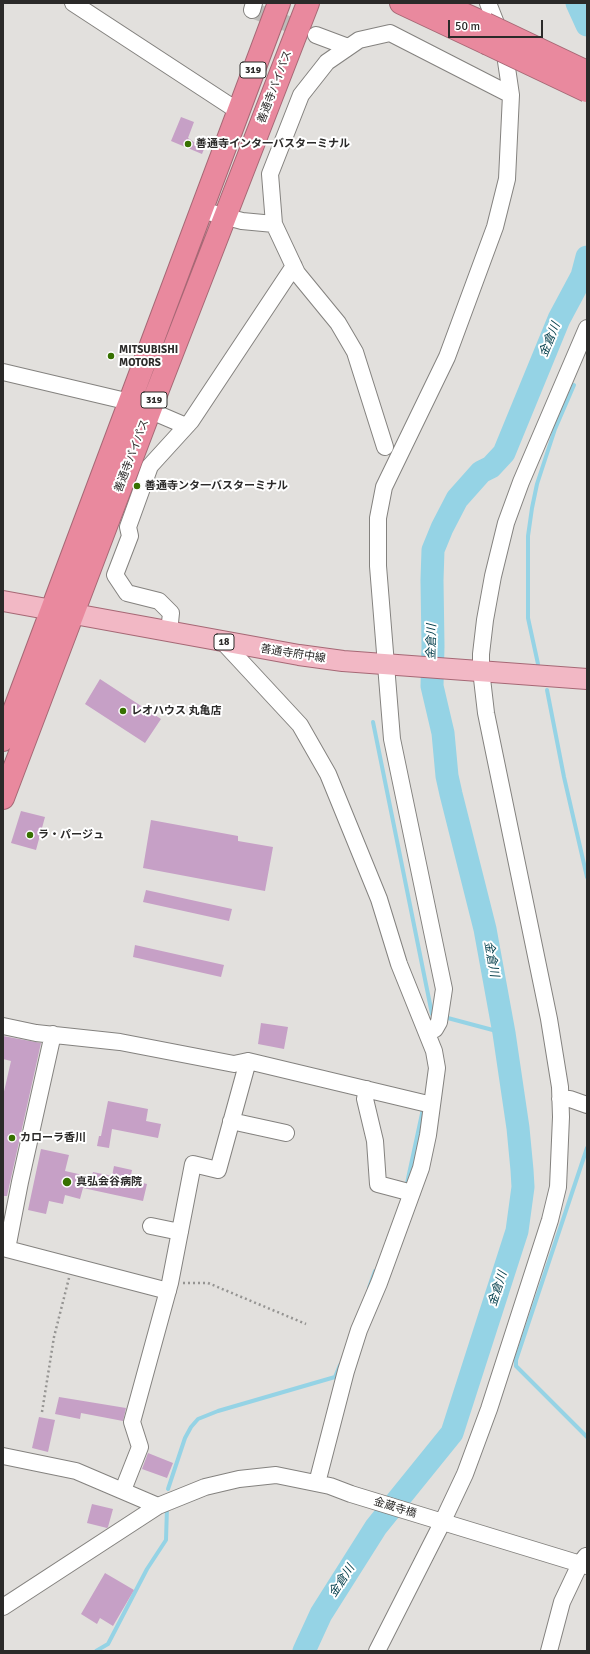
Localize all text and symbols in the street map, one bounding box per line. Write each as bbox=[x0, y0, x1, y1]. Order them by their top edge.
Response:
scale bar bbox=[450, 12, 545, 38]
text: 50 m bbox=[455, 19, 480, 34]
street label: 善通寺バイパス bbox=[255, 49, 295, 125]
road number: 319 bbox=[240, 62, 266, 78]
place label: 善通寺インタ一バスターミナル bbox=[196, 137, 350, 151]
marker: 善通寺インタ一バスターミナル bbox=[183, 139, 193, 149]
water label: 金倉川 bbox=[537, 321, 563, 359]
place label: MITSUBISHI MOTORS bbox=[119, 343, 178, 369]
marker: MITSUBISHI MOTORS bbox=[106, 351, 116, 361]
road number: 319 bbox=[141, 392, 167, 408]
street label: 善通寺バイパス bbox=[112, 418, 152, 494]
place label: 善通寺ンタ一バスターミナル bbox=[145, 479, 288, 493]
marker: 善通寺ンタ一バスターミナル bbox=[132, 481, 142, 491]
water label: 金倉川 bbox=[424, 624, 440, 660]
road number: 18 bbox=[214, 634, 234, 650]
street label: 善通寺府中線 bbox=[259, 642, 327, 666]
place label: レオハウス 丸亀店 bbox=[131, 704, 221, 718]
marker: レオハウス 丸亀店 bbox=[118, 706, 128, 716]
place label: ラ・パージュ bbox=[38, 828, 104, 842]
marker: ラ・パージュ bbox=[25, 830, 35, 840]
water label: 金倉川 bbox=[481, 940, 501, 978]
place label: カローラ香川 bbox=[20, 1131, 86, 1145]
marker: カローラ香川 bbox=[7, 1133, 17, 1143]
place label: 真弘会谷病院 bbox=[76, 1175, 142, 1189]
marker: 真弘会谷病院 bbox=[61, 1176, 73, 1188]
water label: 金倉川 bbox=[486, 1270, 510, 1308]
street label: 金蔵寺橋 bbox=[372, 1495, 418, 1521]
water label: 金倉川 bbox=[326, 1562, 358, 1600]

